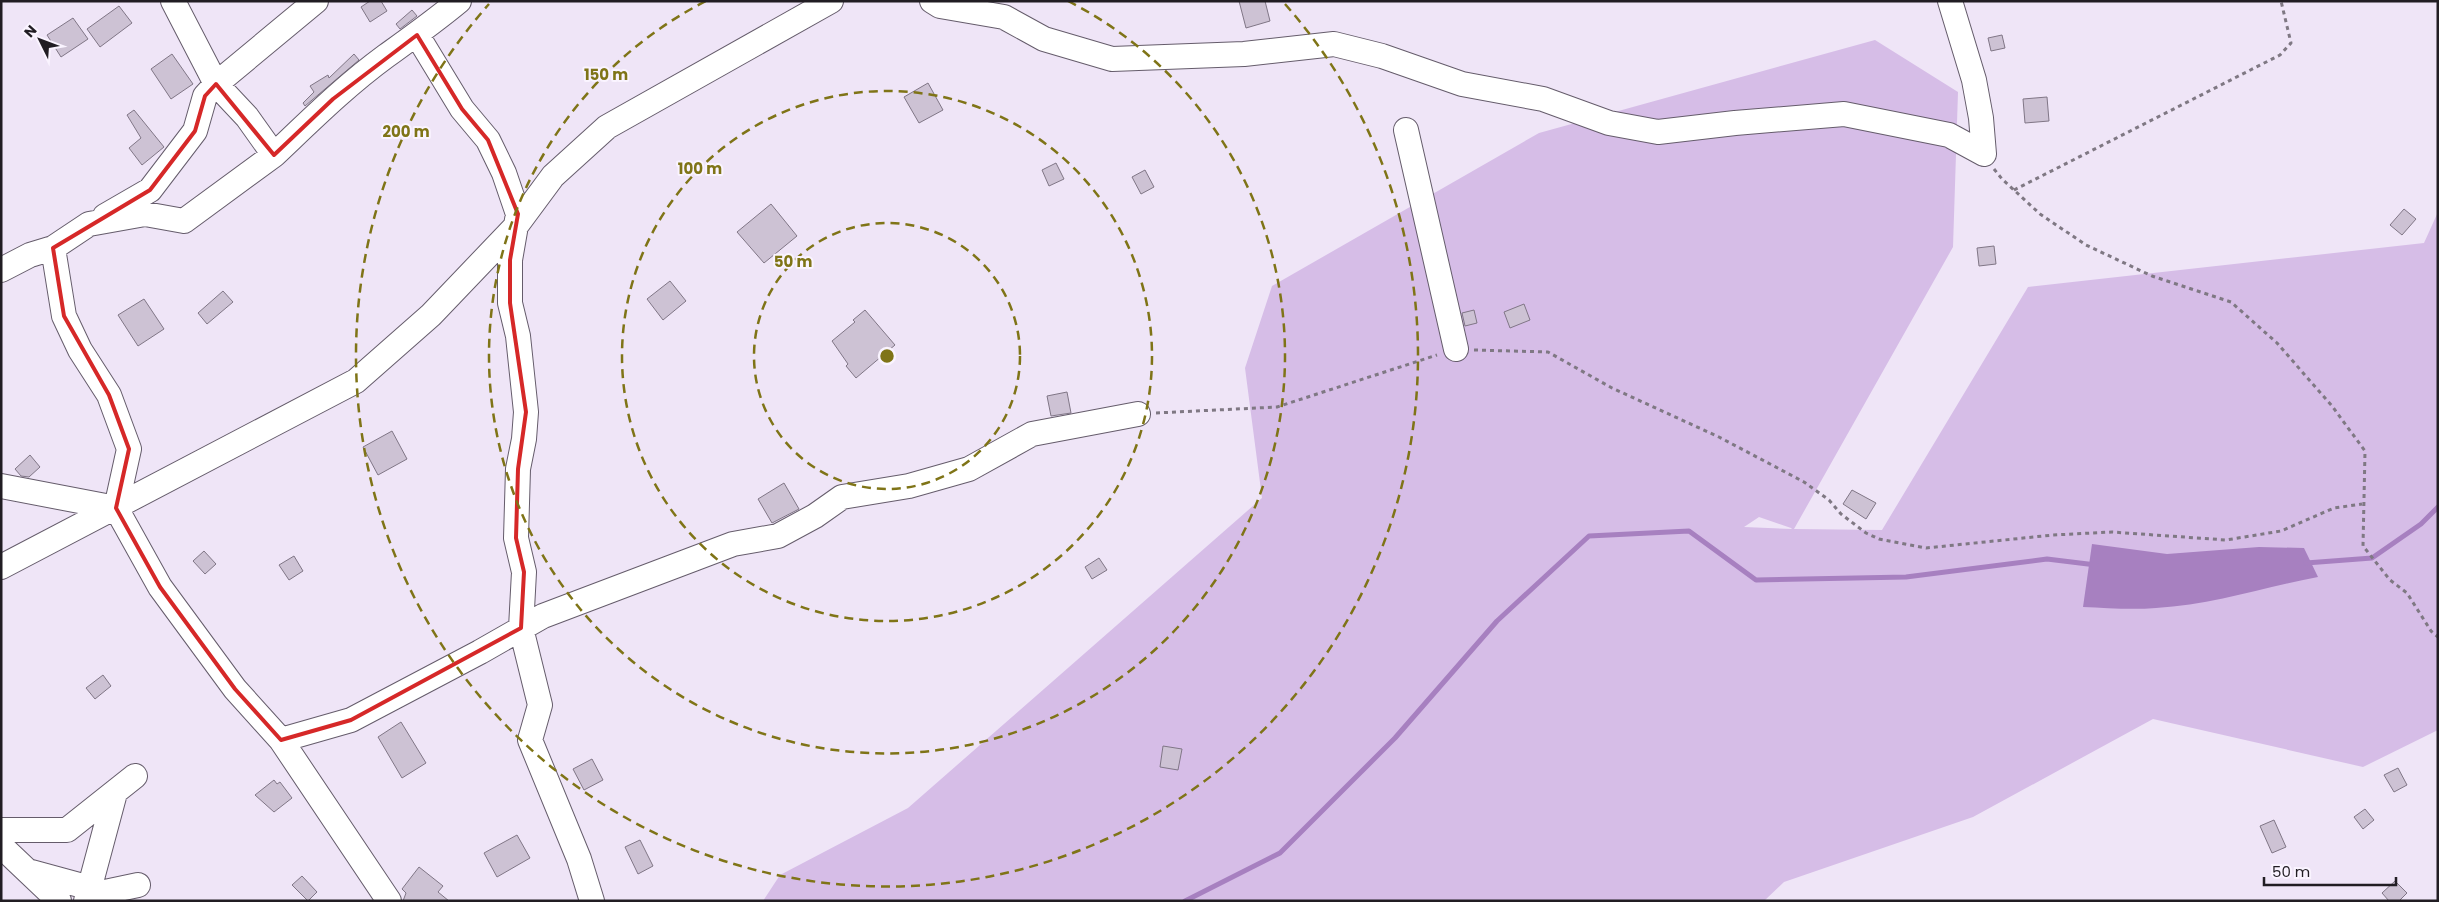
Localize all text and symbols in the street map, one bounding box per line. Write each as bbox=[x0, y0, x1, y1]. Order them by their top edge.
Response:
north arrow bbox=[15, 15, 65, 65]
text: N bbox=[19, 21, 41, 42]
text: 150 m bbox=[584, 64, 628, 85]
text: 200 m bbox=[382, 121, 430, 142]
text: 100 m bbox=[678, 158, 722, 179]
text: 50 m bbox=[774, 251, 812, 272]
centre of rings bbox=[878, 347, 896, 365]
scale bar bbox=[2264, 854, 2396, 886]
text: 50 m bbox=[2272, 861, 2310, 882]

